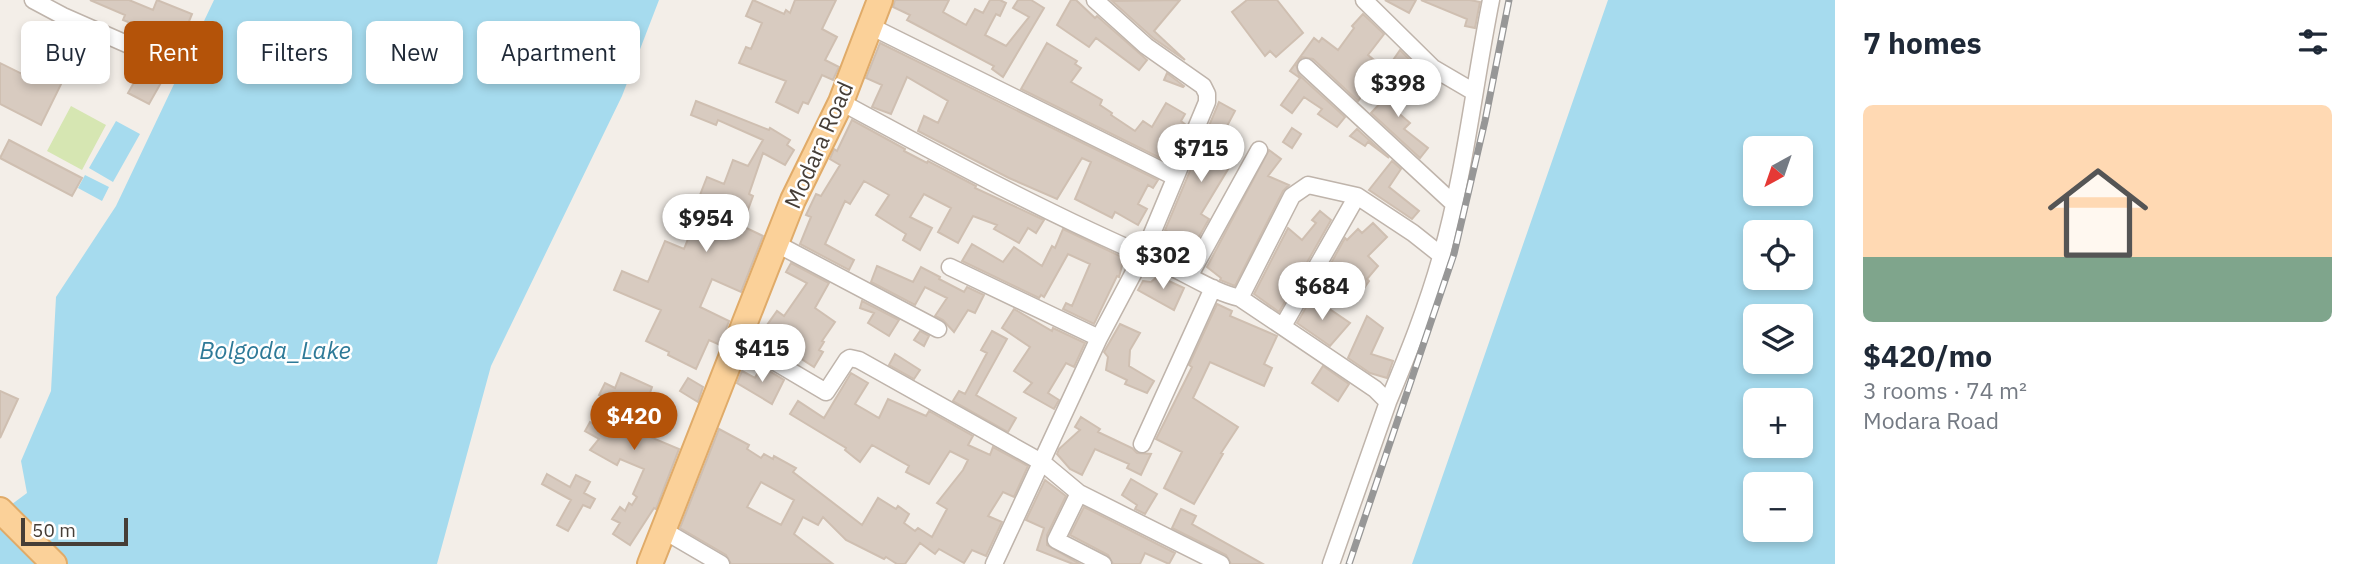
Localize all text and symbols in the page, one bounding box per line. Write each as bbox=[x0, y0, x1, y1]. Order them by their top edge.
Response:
chip: Buy bbox=[21, 21, 110, 84]
chip: Rent bbox=[124, 21, 223, 84]
chip: Filters bbox=[237, 21, 352, 84]
chip: New bbox=[366, 21, 463, 84]
chip: Apartment bbox=[477, 21, 640, 84]
text: 7 homes bbox=[1863, 23, 1982, 62]
icon: filters bbox=[2294, 23, 2332, 61]
pin: $398 bbox=[1357, 60, 1439, 119]
text: $398 bbox=[1370, 67, 1426, 97]
street label: Modara Road bbox=[777, 76, 859, 213]
pin: $715 bbox=[1160, 124, 1242, 184]
text: $715 bbox=[1173, 132, 1229, 162]
north arrow bbox=[1743, 136, 1813, 206]
map controls bbox=[1743, 136, 1813, 542]
icon: home bbox=[2035, 150, 2161, 276]
pin: $954 bbox=[665, 194, 747, 254]
text: $954 bbox=[678, 202, 734, 232]
button: locate bbox=[1743, 220, 1813, 290]
pin: $302 bbox=[1122, 232, 1204, 291]
text: $302 bbox=[1135, 239, 1191, 269]
pin: $684 bbox=[1281, 262, 1363, 322]
text: $684 bbox=[1294, 270, 1350, 300]
button: layers bbox=[1743, 304, 1813, 374]
pin: $415 bbox=[721, 324, 803, 384]
text: $415 bbox=[734, 332, 790, 362]
water label: Bolgoda_Lake bbox=[199, 334, 351, 366]
text: $420/mo bbox=[1863, 336, 1992, 375]
text: 3 rooms · 74 m² bbox=[1863, 375, 2027, 405]
button: + bbox=[1743, 388, 1813, 458]
pin: $420 bbox=[593, 392, 675, 452]
text: $420 bbox=[606, 400, 662, 430]
text: Modara Road bbox=[1863, 405, 1999, 435]
button: − bbox=[1743, 472, 1813, 542]
scale bar bbox=[21, 515, 128, 547]
text: 50 m bbox=[32, 518, 76, 542]

